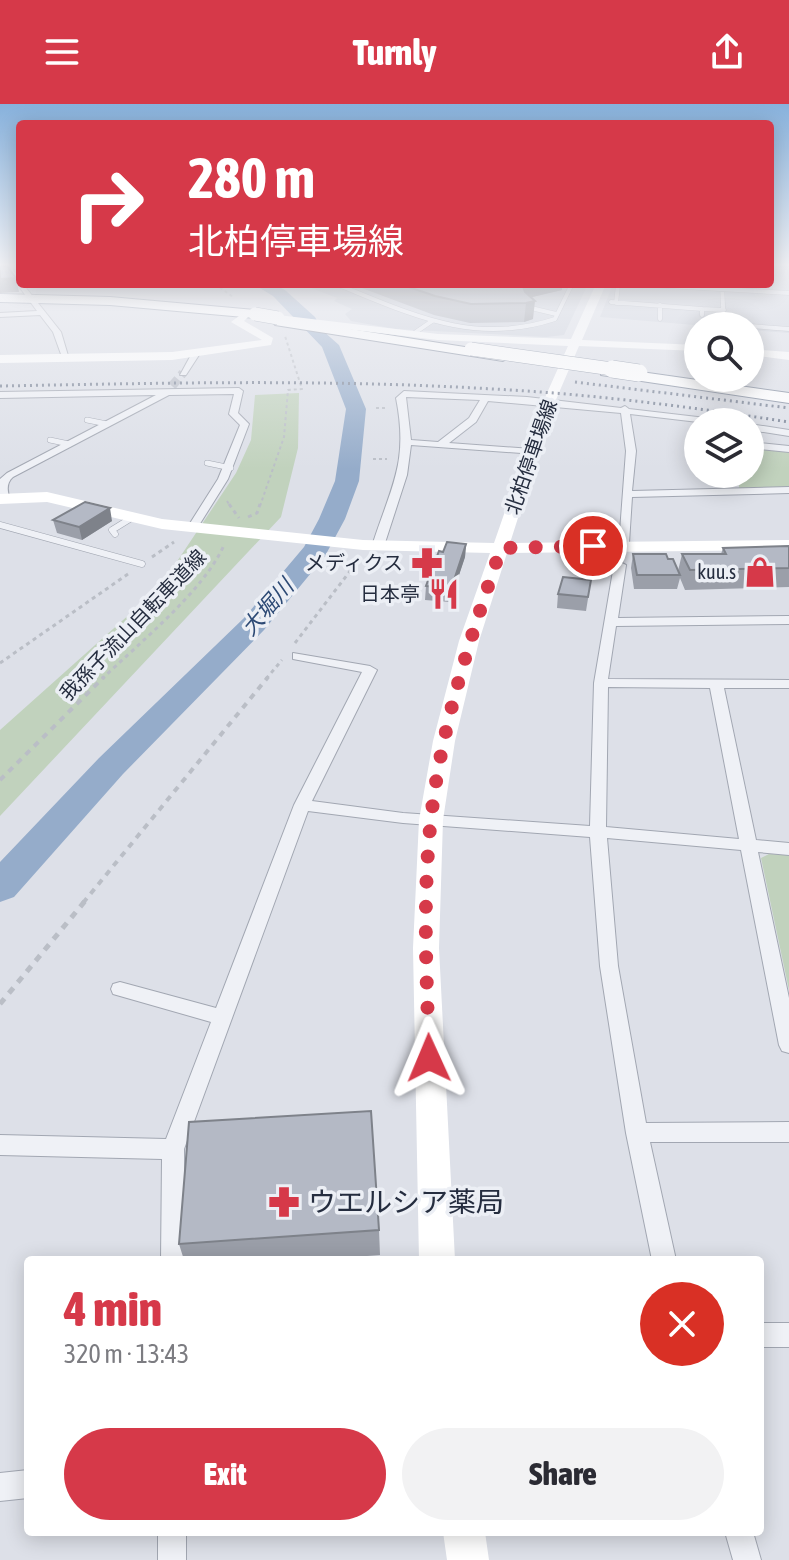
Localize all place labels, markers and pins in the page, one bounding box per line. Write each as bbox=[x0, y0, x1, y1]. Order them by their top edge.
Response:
pin bbox=[559, 512, 627, 580]
pharmacy icon: メディクス bbox=[410, 546, 444, 580]
place label: メディクス bbox=[305, 551, 403, 574]
shop icon: kuu.s bbox=[743, 555, 777, 589]
place label: kuu.s bbox=[697, 560, 736, 583]
restaurant icon: 日本亭 bbox=[427, 577, 461, 611]
place label: 日本亭 bbox=[360, 582, 420, 605]
pharmacy icon: ウエルシア薬局 bbox=[267, 1185, 301, 1219]
place label: ウエルシア薬局 bbox=[308, 1186, 504, 1218]

